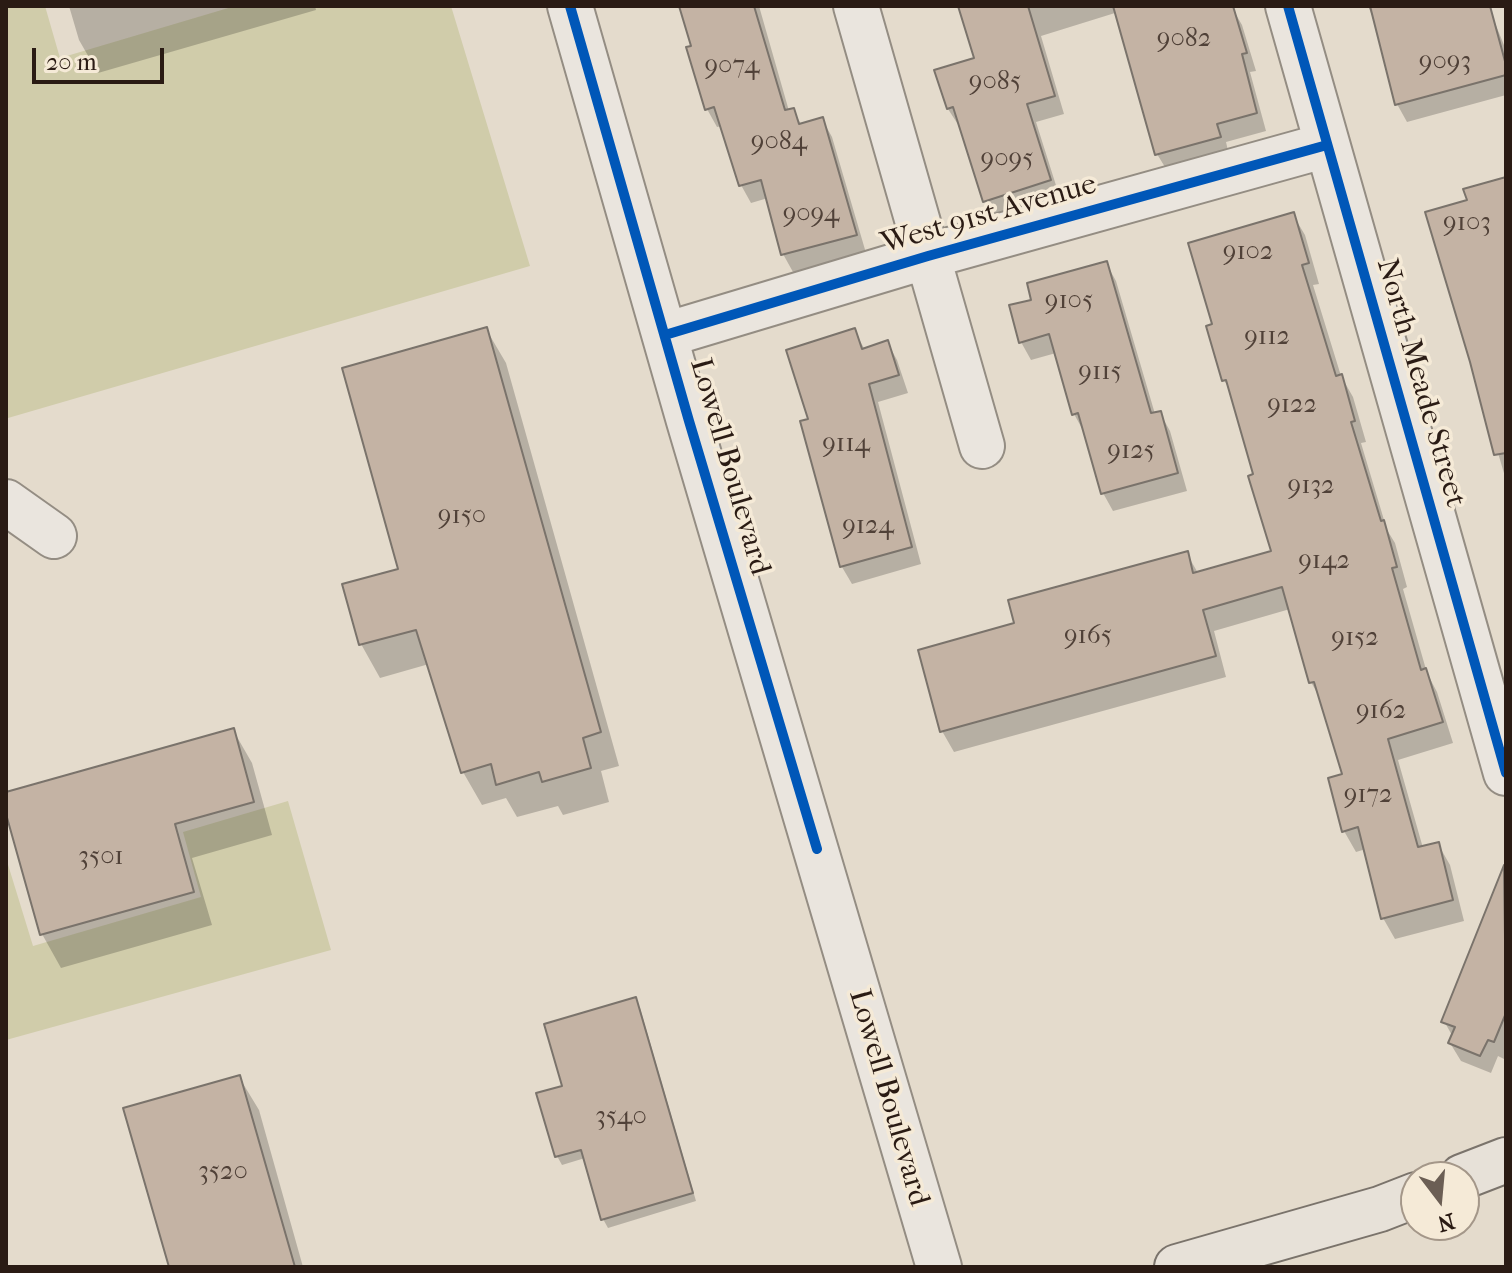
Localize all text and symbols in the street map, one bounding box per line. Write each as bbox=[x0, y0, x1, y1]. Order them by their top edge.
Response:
house number: 9082 bbox=[1157, 24, 1211, 56]
scale bar bbox=[36, 32, 168, 82]
house number: 9093 bbox=[1419, 47, 1471, 79]
text: 20 m bbox=[46, 48, 97, 76]
house number: 9074 bbox=[704, 51, 760, 83]
house number: 9085 bbox=[969, 67, 1021, 99]
house number: 9084 bbox=[751, 127, 807, 159]
house number: 9095 bbox=[981, 144, 1033, 176]
street label: West 91st Avenue bbox=[877, 167, 1101, 263]
house number: 9094 bbox=[783, 199, 839, 231]
house number: 9103 bbox=[1443, 208, 1491, 240]
house number: 9102 bbox=[1223, 237, 1273, 269]
street label: North Meade Street bbox=[1367, 255, 1473, 511]
house number: 9105 bbox=[1045, 286, 1093, 318]
house number: 9112 bbox=[1244, 322, 1290, 354]
street label: Lowell Boulevard bbox=[681, 355, 777, 579]
house number: 9115 bbox=[1078, 357, 1122, 389]
house number: 9122 bbox=[1267, 390, 1317, 422]
house number: 9114 bbox=[822, 429, 870, 461]
house number: 9125 bbox=[1107, 436, 1155, 468]
house number: 9132 bbox=[1288, 471, 1334, 503]
house number: 9150 bbox=[438, 501, 486, 533]
house number: 9124 bbox=[842, 511, 894, 543]
house number: 9142 bbox=[1298, 546, 1350, 578]
house number: 9165 bbox=[1064, 621, 1112, 653]
house number: 9152 bbox=[1331, 623, 1379, 655]
house number: 9162 bbox=[1356, 696, 1406, 728]
house number: 9172 bbox=[1344, 780, 1392, 812]
house number: 3501 bbox=[78, 842, 124, 874]
street label: Lowell Boulevard bbox=[840, 986, 936, 1210]
house number: 3540 bbox=[595, 1102, 647, 1134]
house number: 3520 bbox=[198, 1157, 248, 1189]
north arrow bbox=[1400, 1161, 1480, 1241]
text: N bbox=[1434, 1207, 1458, 1237]

